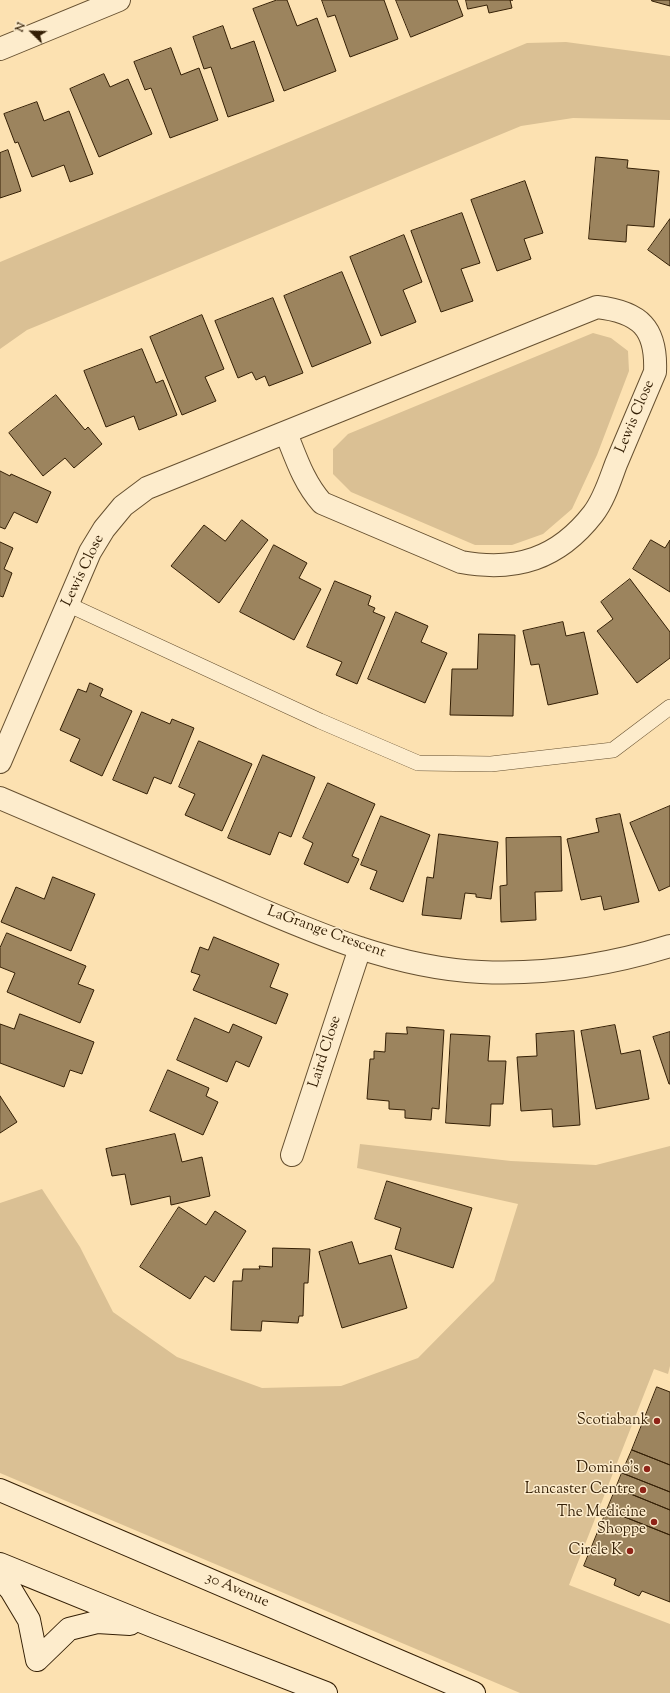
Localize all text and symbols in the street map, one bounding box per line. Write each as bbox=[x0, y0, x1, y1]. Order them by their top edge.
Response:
north arrow bbox=[12, 12, 52, 52]
text: N bbox=[12, 20, 30, 34]
street label: Lewis Close bbox=[613, 378, 659, 456]
street label: Lewis Close bbox=[59, 532, 109, 610]
street label: LaGrange Crescent bbox=[264, 903, 388, 963]
street label: Laird Close bbox=[306, 1014, 346, 1090]
place label: Scotiabank bbox=[577, 1412, 649, 1430]
marker: Scotiabank bbox=[652, 1416, 662, 1426]
place label: Domino's bbox=[576, 1460, 639, 1478]
marker: Domino's bbox=[642, 1464, 652, 1474]
place label: Lancaster Centre bbox=[525, 1481, 635, 1499]
marker: Lancaster Centre bbox=[638, 1485, 648, 1495]
place label: The Medicine Shoppe bbox=[557, 1504, 646, 1539]
marker: The Medicine Shoppe bbox=[649, 1517, 659, 1527]
place label: Circle K bbox=[569, 1542, 622, 1560]
marker: Circle K bbox=[625, 1546, 635, 1556]
street label: 30 Avenue bbox=[203, 1570, 271, 1612]

